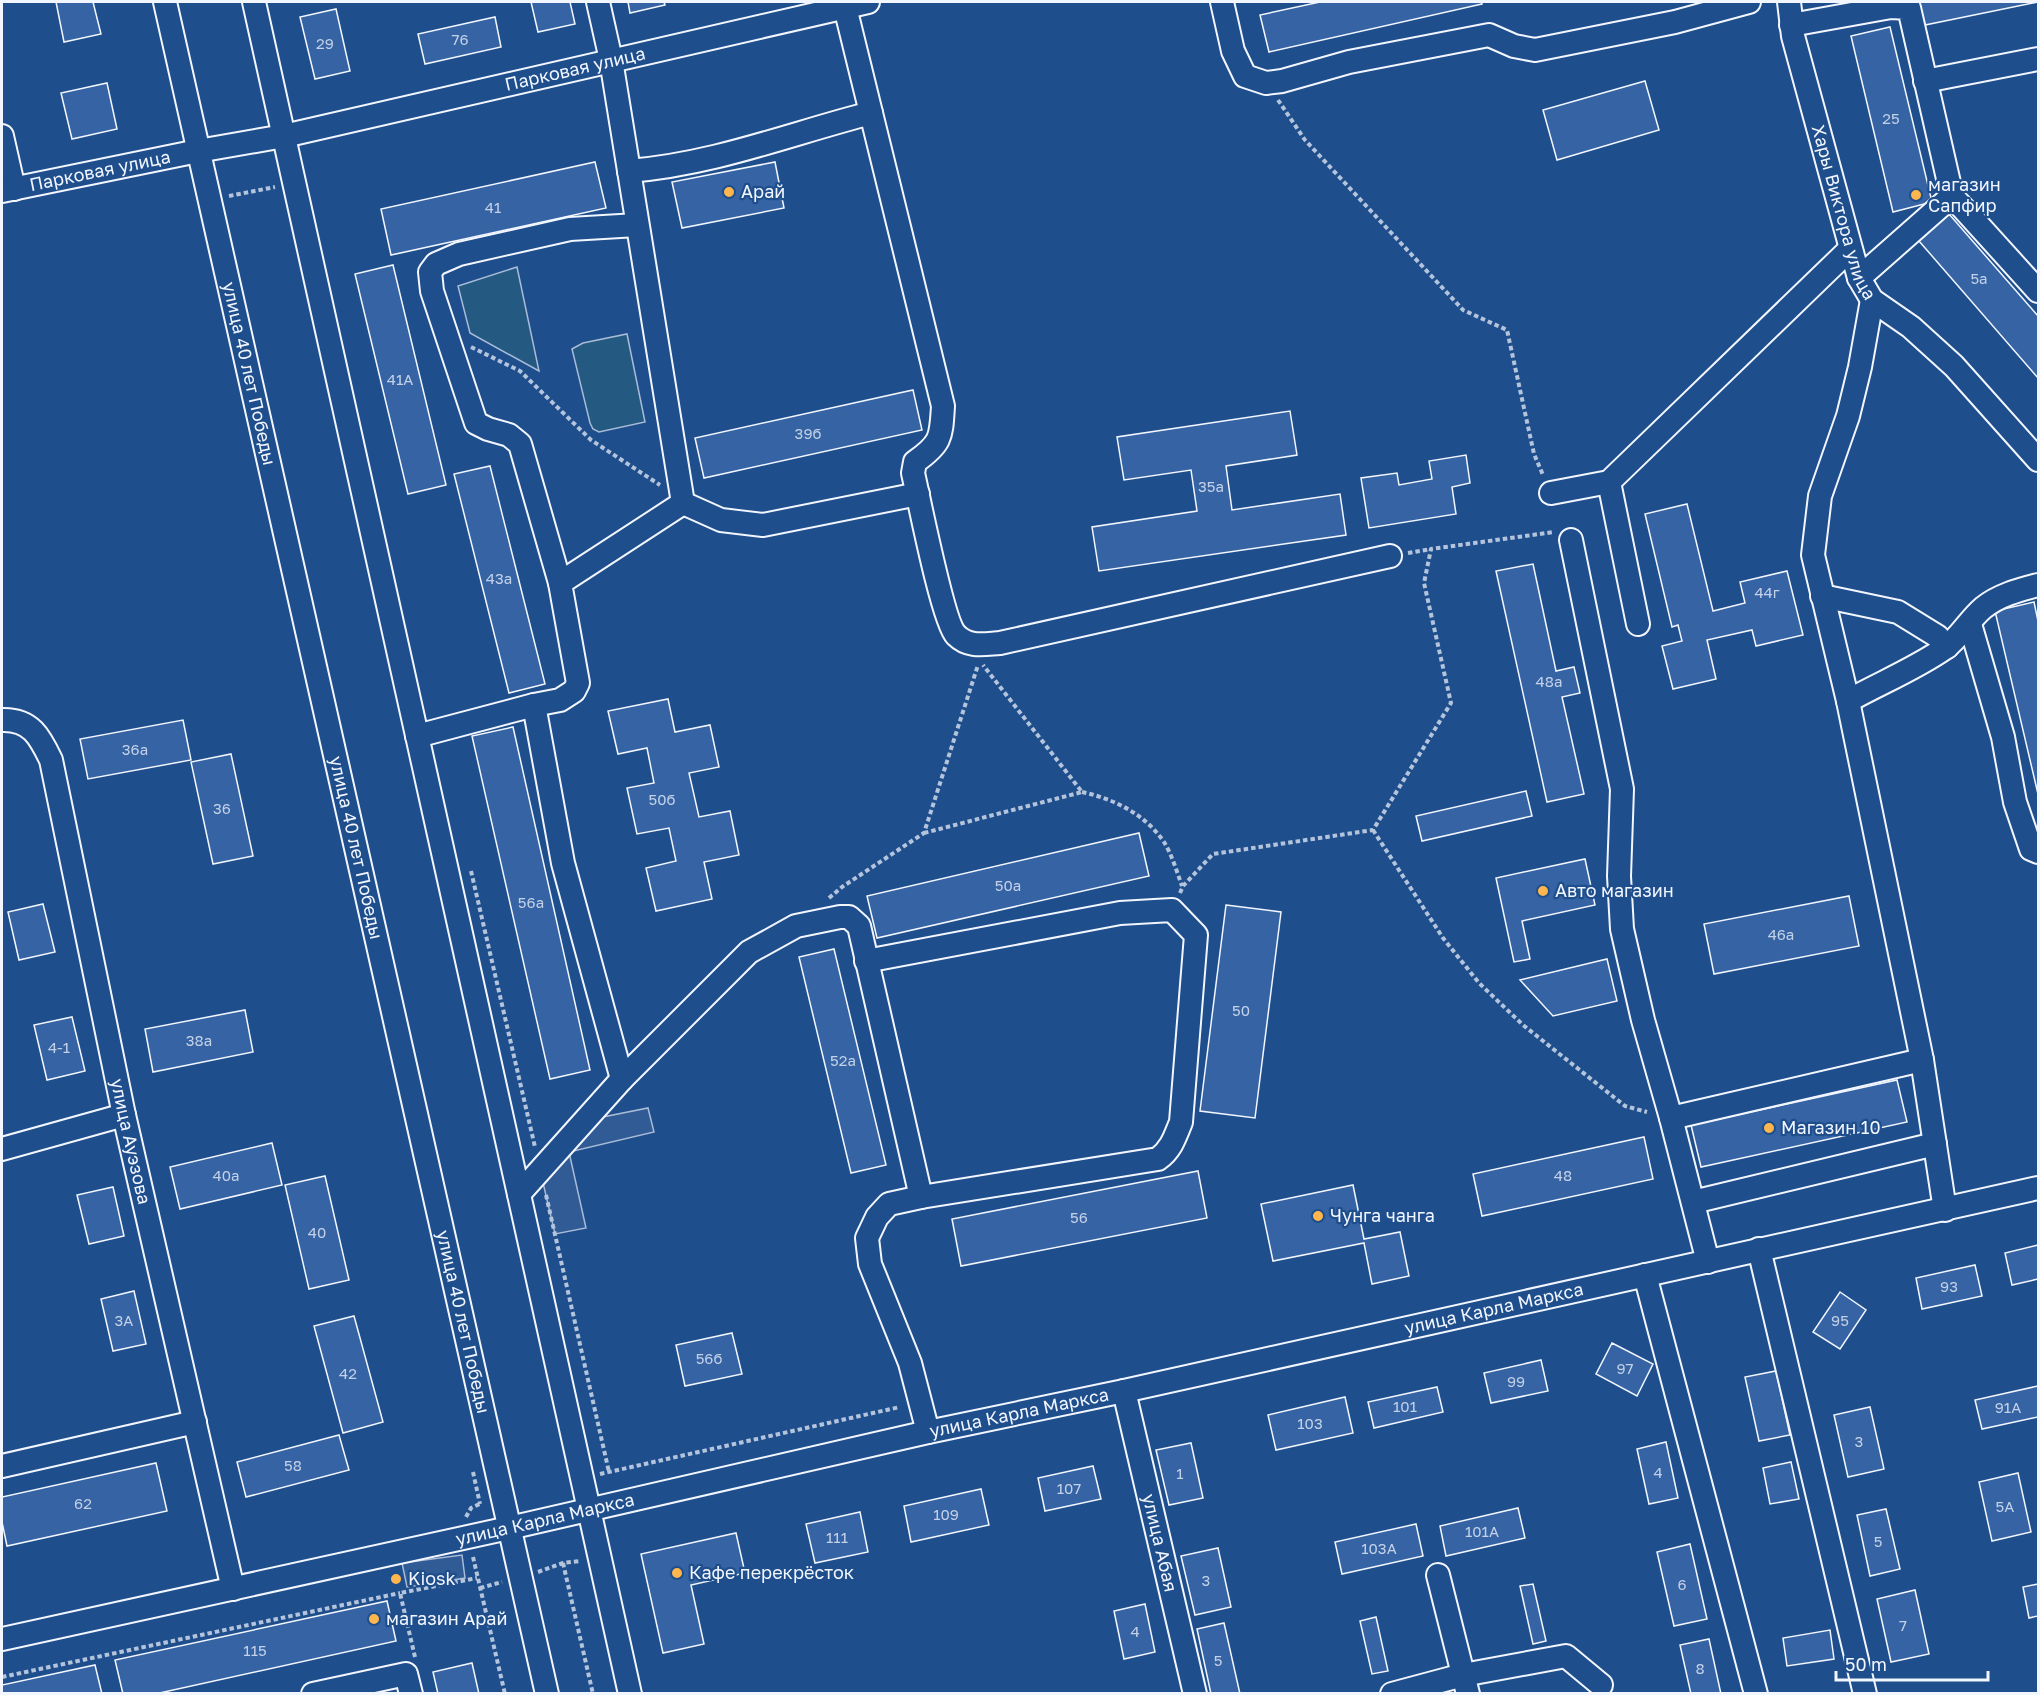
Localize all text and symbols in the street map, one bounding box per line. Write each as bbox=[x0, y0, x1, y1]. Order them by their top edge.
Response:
house number: 76 bbox=[451, 30, 469, 48]
house number: 29 bbox=[316, 34, 334, 52]
street label: Парковая улица bbox=[503, 41, 647, 95]
house number: 25 bbox=[1882, 109, 1900, 127]
street label: Хары Виктора улица bbox=[1808, 122, 1881, 304]
street label: Парковая улица bbox=[27, 145, 172, 195]
place label: магазин Сапфир bbox=[1928, 173, 2001, 216]
place label: Арай bbox=[741, 180, 785, 202]
marker: Арай bbox=[722, 185, 736, 199]
marker: магазин Сапфир bbox=[1909, 188, 1923, 202]
house number: 41 bbox=[485, 198, 501, 216]
house number: 5а bbox=[1970, 269, 1988, 287]
street label: улица 40 лет Победы bbox=[219, 280, 281, 467]
house number: 41А bbox=[387, 370, 413, 388]
house number: 39б bbox=[795, 424, 821, 442]
house number: 35а bbox=[1198, 477, 1224, 495]
house number: 43а bbox=[486, 569, 512, 587]
house number: 44г bbox=[1754, 583, 1780, 601]
house number: 48а bbox=[1536, 672, 1562, 690]
house number: 36а bbox=[122, 740, 148, 758]
street label: улица 40 лет Победы bbox=[326, 754, 388, 941]
house number: 50б bbox=[649, 790, 676, 808]
house number: 36 bbox=[213, 799, 231, 817]
house number: 50а bbox=[995, 876, 1021, 894]
place label: Авто магазин bbox=[1555, 879, 1674, 901]
marker: Авто магазин bbox=[1536, 884, 1550, 898]
house number: 56а bbox=[518, 893, 544, 911]
house number: 46а bbox=[1768, 925, 1794, 943]
house number: 50 bbox=[1232, 1001, 1250, 1019]
house number: 38а bbox=[186, 1031, 212, 1049]
house number: 4-1 bbox=[48, 1038, 70, 1056]
house number: 52а bbox=[830, 1051, 856, 1069]
street label: улица Ауэзова bbox=[107, 1076, 156, 1206]
place label: Магазин 10 bbox=[1781, 1116, 1881, 1138]
marker: Магазин 10 bbox=[1762, 1121, 1776, 1135]
house number: 40а bbox=[213, 1166, 239, 1184]
house number: 48 bbox=[1554, 1166, 1572, 1184]
place label: Чунга чанга bbox=[1330, 1204, 1435, 1226]
house number: 56 bbox=[1070, 1208, 1088, 1226]
marker: Чунга чанга bbox=[1311, 1209, 1325, 1223]
house number: 40 bbox=[308, 1223, 326, 1241]
street label: улица 40 лет Победы bbox=[433, 1228, 495, 1415]
street label: улица Карла Маркса bbox=[1402, 1277, 1585, 1338]
house number: 93 bbox=[1940, 1277, 1958, 1295]
house number: 3А bbox=[115, 1311, 133, 1329]
house number: 95 bbox=[1831, 1311, 1849, 1329]
house number: 56б bbox=[696, 1349, 722, 1367]
house number: 97 bbox=[1616, 1359, 1634, 1377]
house number: 42 bbox=[339, 1364, 357, 1382]
house number: 99 bbox=[1507, 1372, 1525, 1390]
street label: улица Карла Маркса bbox=[927, 1382, 1111, 1441]
house number: 101 bbox=[1393, 1397, 1417, 1415]
house number: 91А bbox=[1995, 1398, 2021, 1416]
house number: 103 bbox=[1297, 1414, 1323, 1432]
house number: 3 bbox=[1855, 1432, 1863, 1450]
house number: 58 bbox=[284, 1456, 302, 1474]
house number: 4 bbox=[1653, 1463, 1663, 1481]
house number: 1 bbox=[1176, 1464, 1184, 1482]
house number: 107 bbox=[1057, 1479, 1081, 1497]
street label: улица Карла Маркса bbox=[453, 1488, 636, 1549]
street label: улица Абая bbox=[1138, 1491, 1183, 1594]
house number: 62 bbox=[74, 1494, 92, 1512]
house number: 5А bbox=[1996, 1497, 2014, 1515]
house number: 109 bbox=[933, 1505, 959, 1523]
house number: 101А bbox=[1465, 1522, 1499, 1540]
house number: 111 bbox=[826, 1528, 848, 1546]
house number: 5 bbox=[1874, 1532, 1882, 1550]
house number: 103А bbox=[1361, 1539, 1397, 1557]
place label: Кафе перекрёсток bbox=[689, 1561, 854, 1583]
marker: Кафе перекрёсток bbox=[670, 1566, 684, 1580]
place label: Kiosk bbox=[408, 1567, 456, 1589]
house number: 3 bbox=[1202, 1571, 1210, 1589]
marker: Kiosk bbox=[389, 1572, 403, 1586]
house number: 6 bbox=[1677, 1575, 1687, 1593]
place label: магазин Арай bbox=[386, 1607, 507, 1629]
marker: магазин Арай bbox=[367, 1612, 381, 1626]
house number: 7 bbox=[1899, 1616, 1907, 1634]
house number: 4 bbox=[1130, 1622, 1140, 1640]
house number: 115 bbox=[243, 1641, 267, 1659]
scale bar bbox=[1836, 1644, 1988, 1682]
house number: 5 bbox=[1214, 1651, 1222, 1669]
text: 50 m bbox=[1845, 1653, 1887, 1675]
house number: 8 bbox=[1695, 1659, 1705, 1677]

